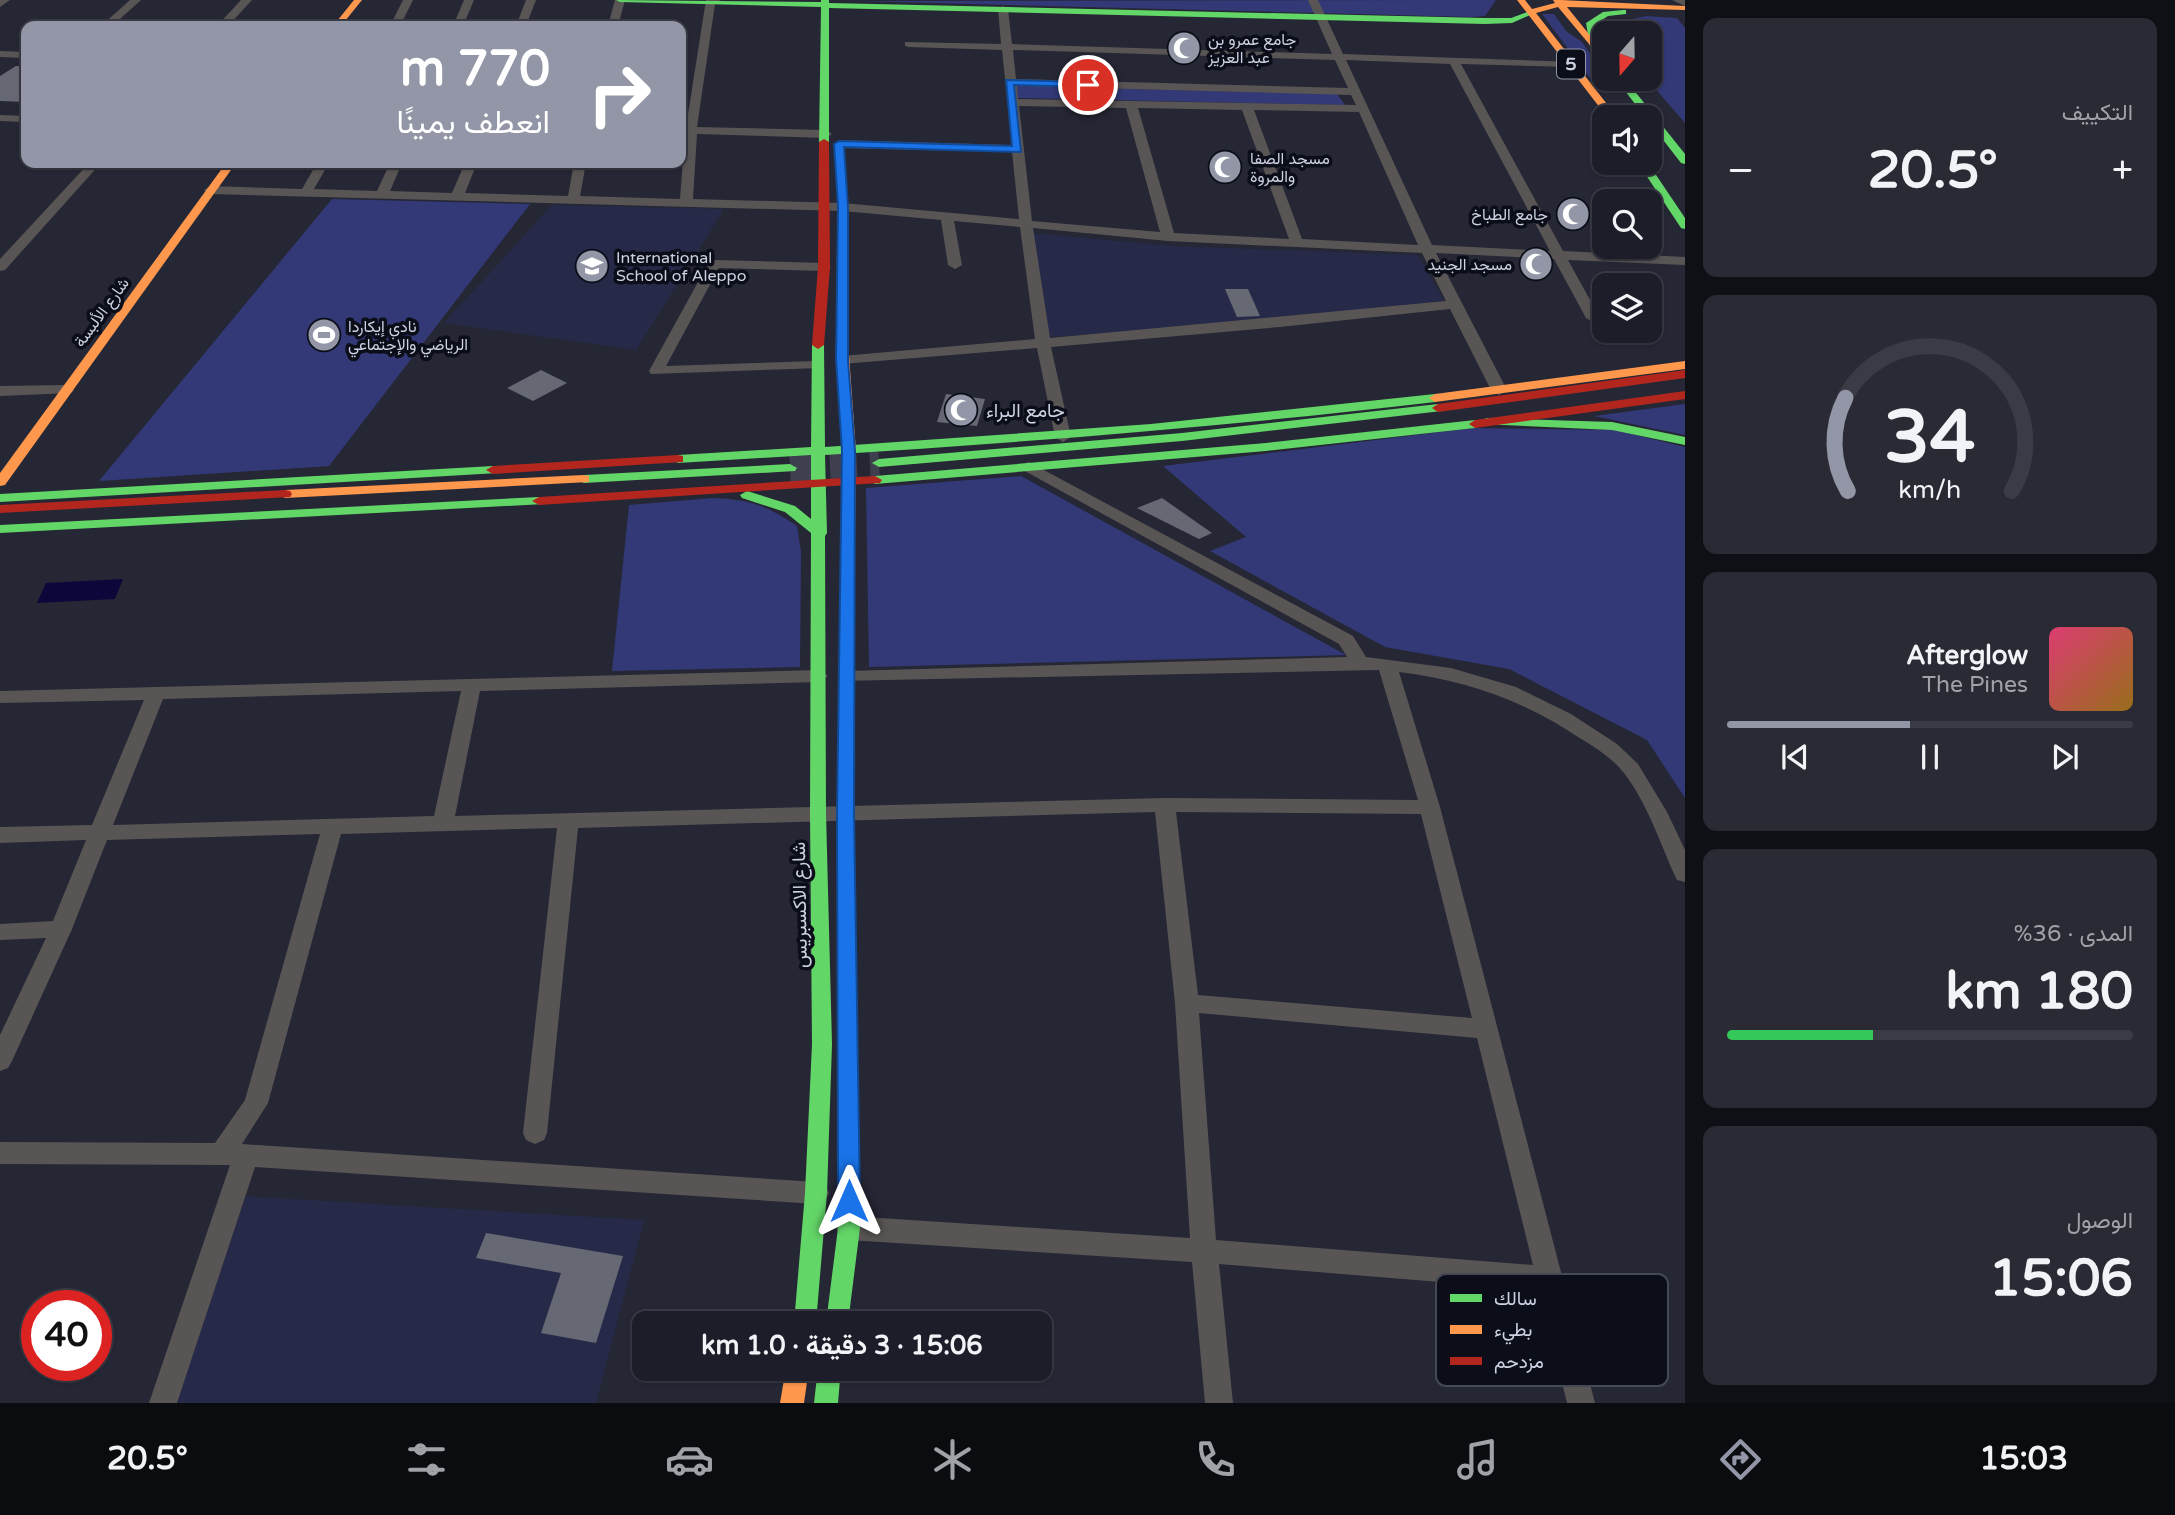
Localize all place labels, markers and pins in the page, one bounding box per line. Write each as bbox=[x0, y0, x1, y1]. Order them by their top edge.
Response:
mosque icon: جامع عمرو بن عبد العزيز bbox=[1165, 29, 1203, 67]
place label: جامع عمرو بن عبد العزيز bbox=[1207, 30, 1296, 68]
pin bbox=[1058, 55, 1118, 115]
mosque icon: مسجد الصفا والمروة bbox=[1206, 148, 1244, 186]
place label: مسجد الصفا والمروة bbox=[1250, 149, 1330, 187]
mosque icon: جامع الطباخ bbox=[1554, 195, 1592, 233]
place label: جامع الطباخ bbox=[1471, 205, 1548, 226]
mosque icon: مسجد الجنيد bbox=[1517, 245, 1555, 283]
school or university icon: International School of Aleppo bbox=[573, 247, 611, 285]
place label: International School of Aleppo bbox=[616, 248, 746, 286]
place label: مسجد الجنيد bbox=[1427, 255, 1512, 275]
sports icon: نادي إيكاردا الرياضي والإجتماعي bbox=[305, 316, 343, 354]
place label: نادي إيكاردا الرياضي والإجتماعي bbox=[348, 317, 468, 358]
mosque icon: جامع البراء bbox=[942, 391, 980, 429]
place label: جامع البراء bbox=[986, 400, 1065, 424]

